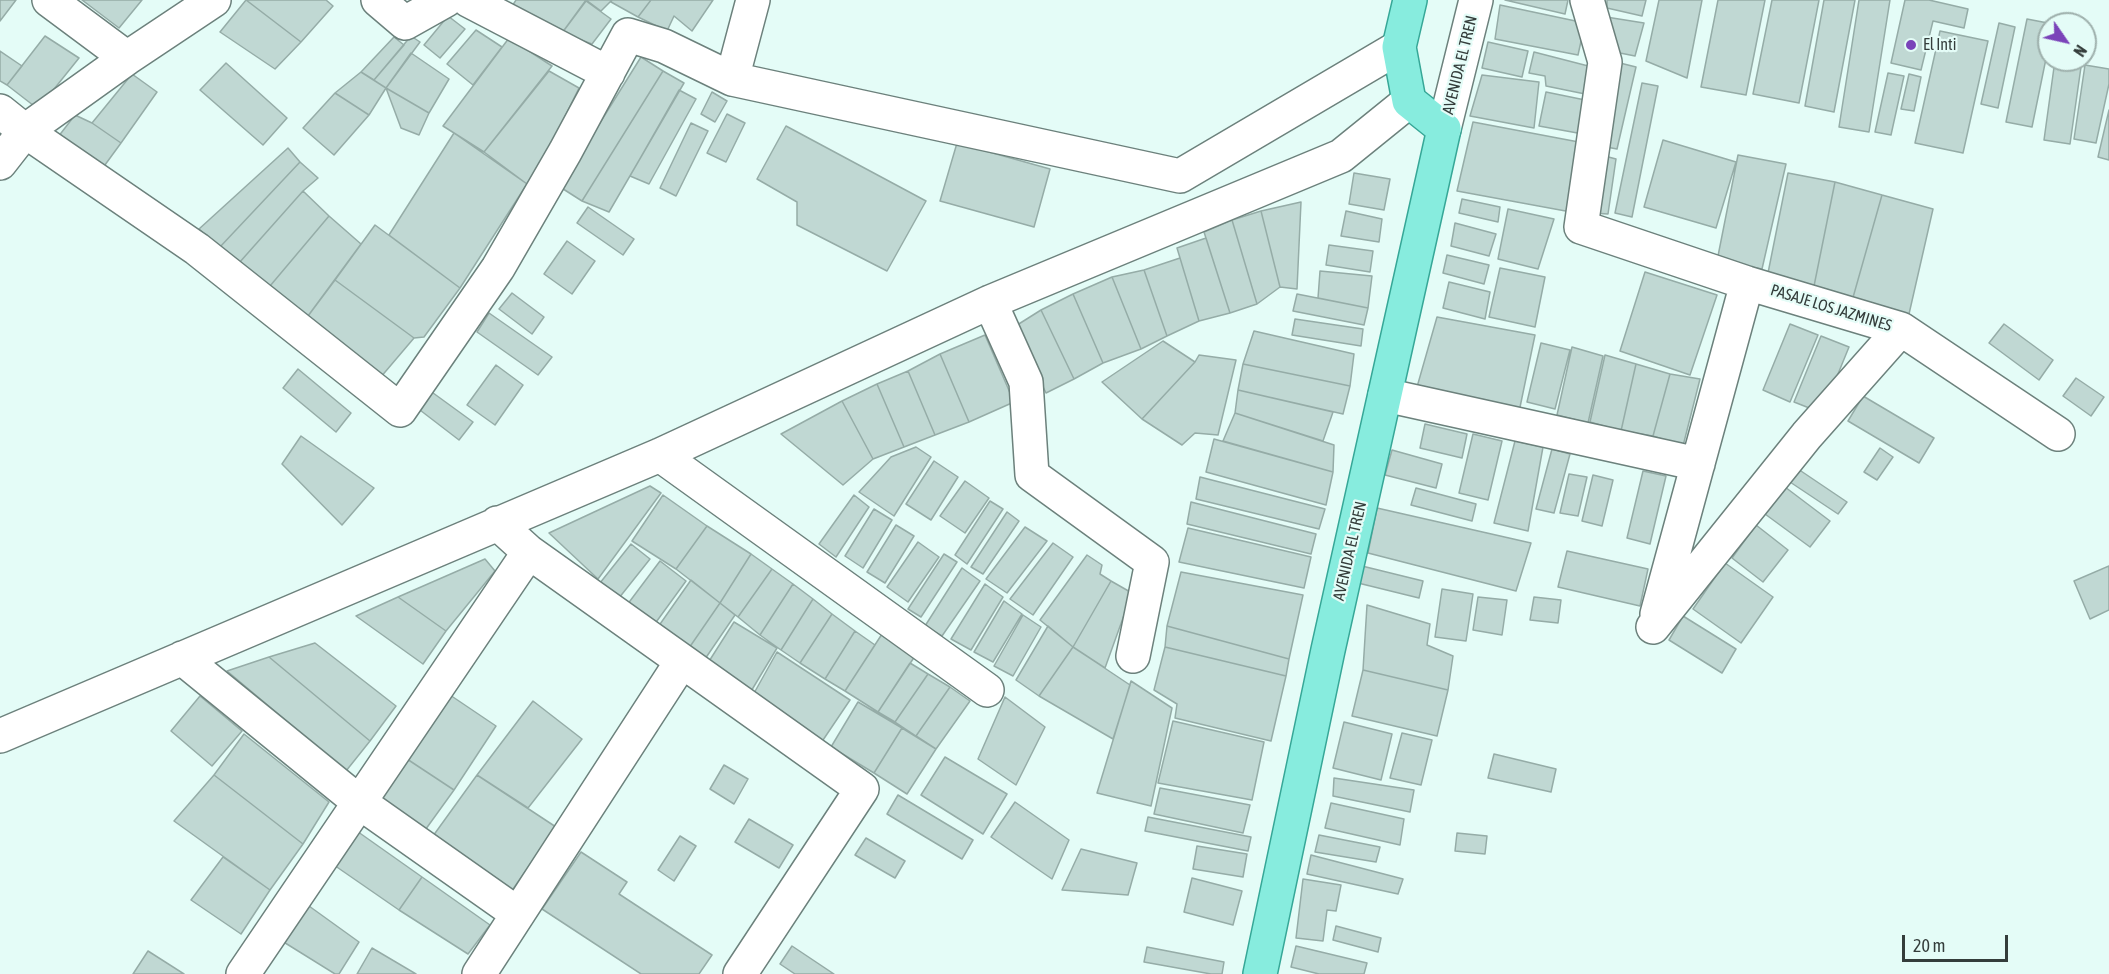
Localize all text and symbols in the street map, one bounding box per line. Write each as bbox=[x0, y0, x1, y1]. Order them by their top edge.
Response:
north arrow bbox=[2037, 12, 2097, 72]
street label: AVENIDA EL TREN bbox=[1438, 14, 1482, 116]
place label: El Inti bbox=[1923, 35, 1956, 55]
marker: El Inti bbox=[1904, 38, 1918, 52]
text: N bbox=[2070, 42, 2090, 60]
street label: PASAJE LOS JAZMINES bbox=[1768, 280, 1894, 336]
street label: AVENIDA EL TREN bbox=[1329, 500, 1371, 602]
scale bar bbox=[1905, 923, 2012, 961]
text: 20 m bbox=[1913, 935, 1945, 956]

